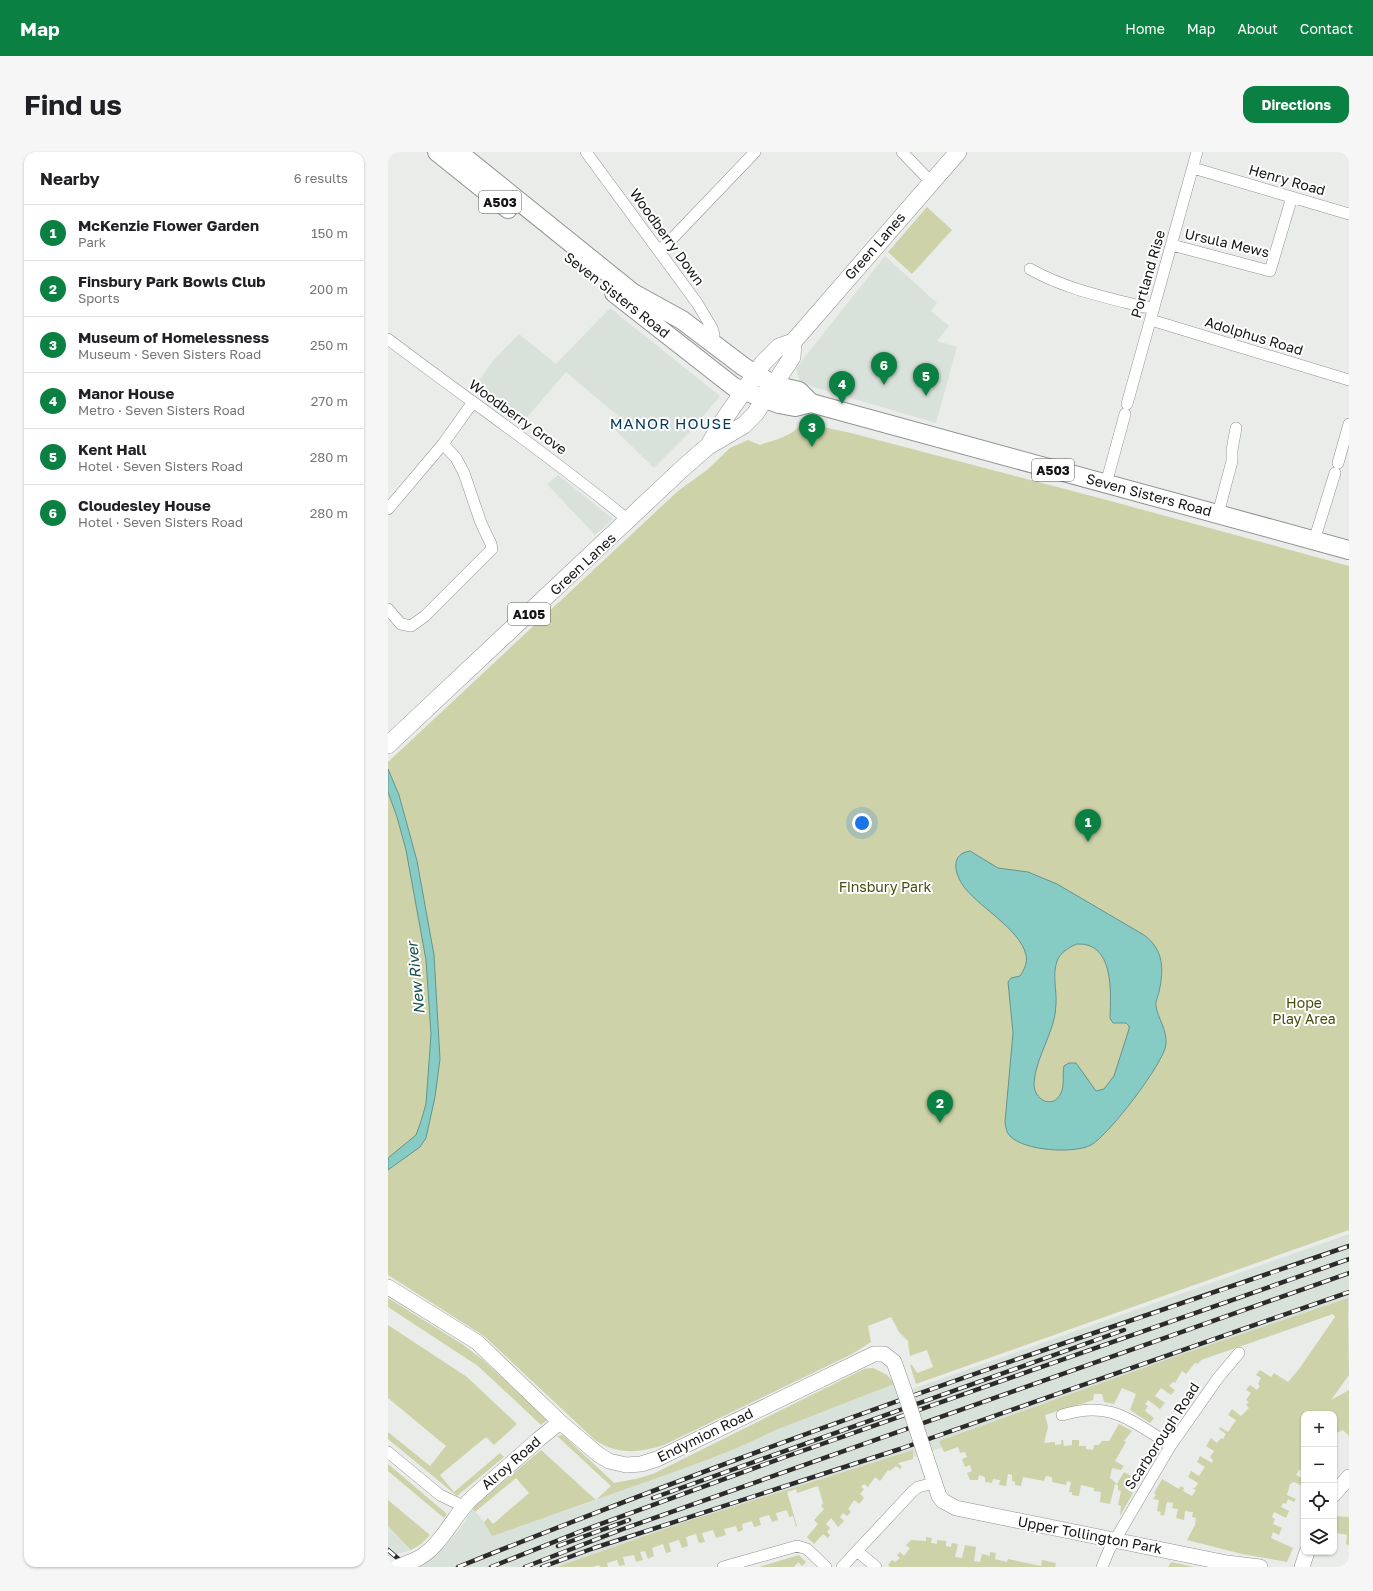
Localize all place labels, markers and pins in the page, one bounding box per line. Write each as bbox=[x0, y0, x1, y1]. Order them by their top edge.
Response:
pin: 6 bbox=[871, 352, 897, 385]
pin: 5 bbox=[913, 363, 939, 396]
pin: 4 bbox=[829, 371, 855, 404]
pin: 3 bbox=[799, 414, 825, 447]
pin: 1 bbox=[1075, 809, 1101, 842]
pin: 2 bbox=[927, 1090, 953, 1123]

